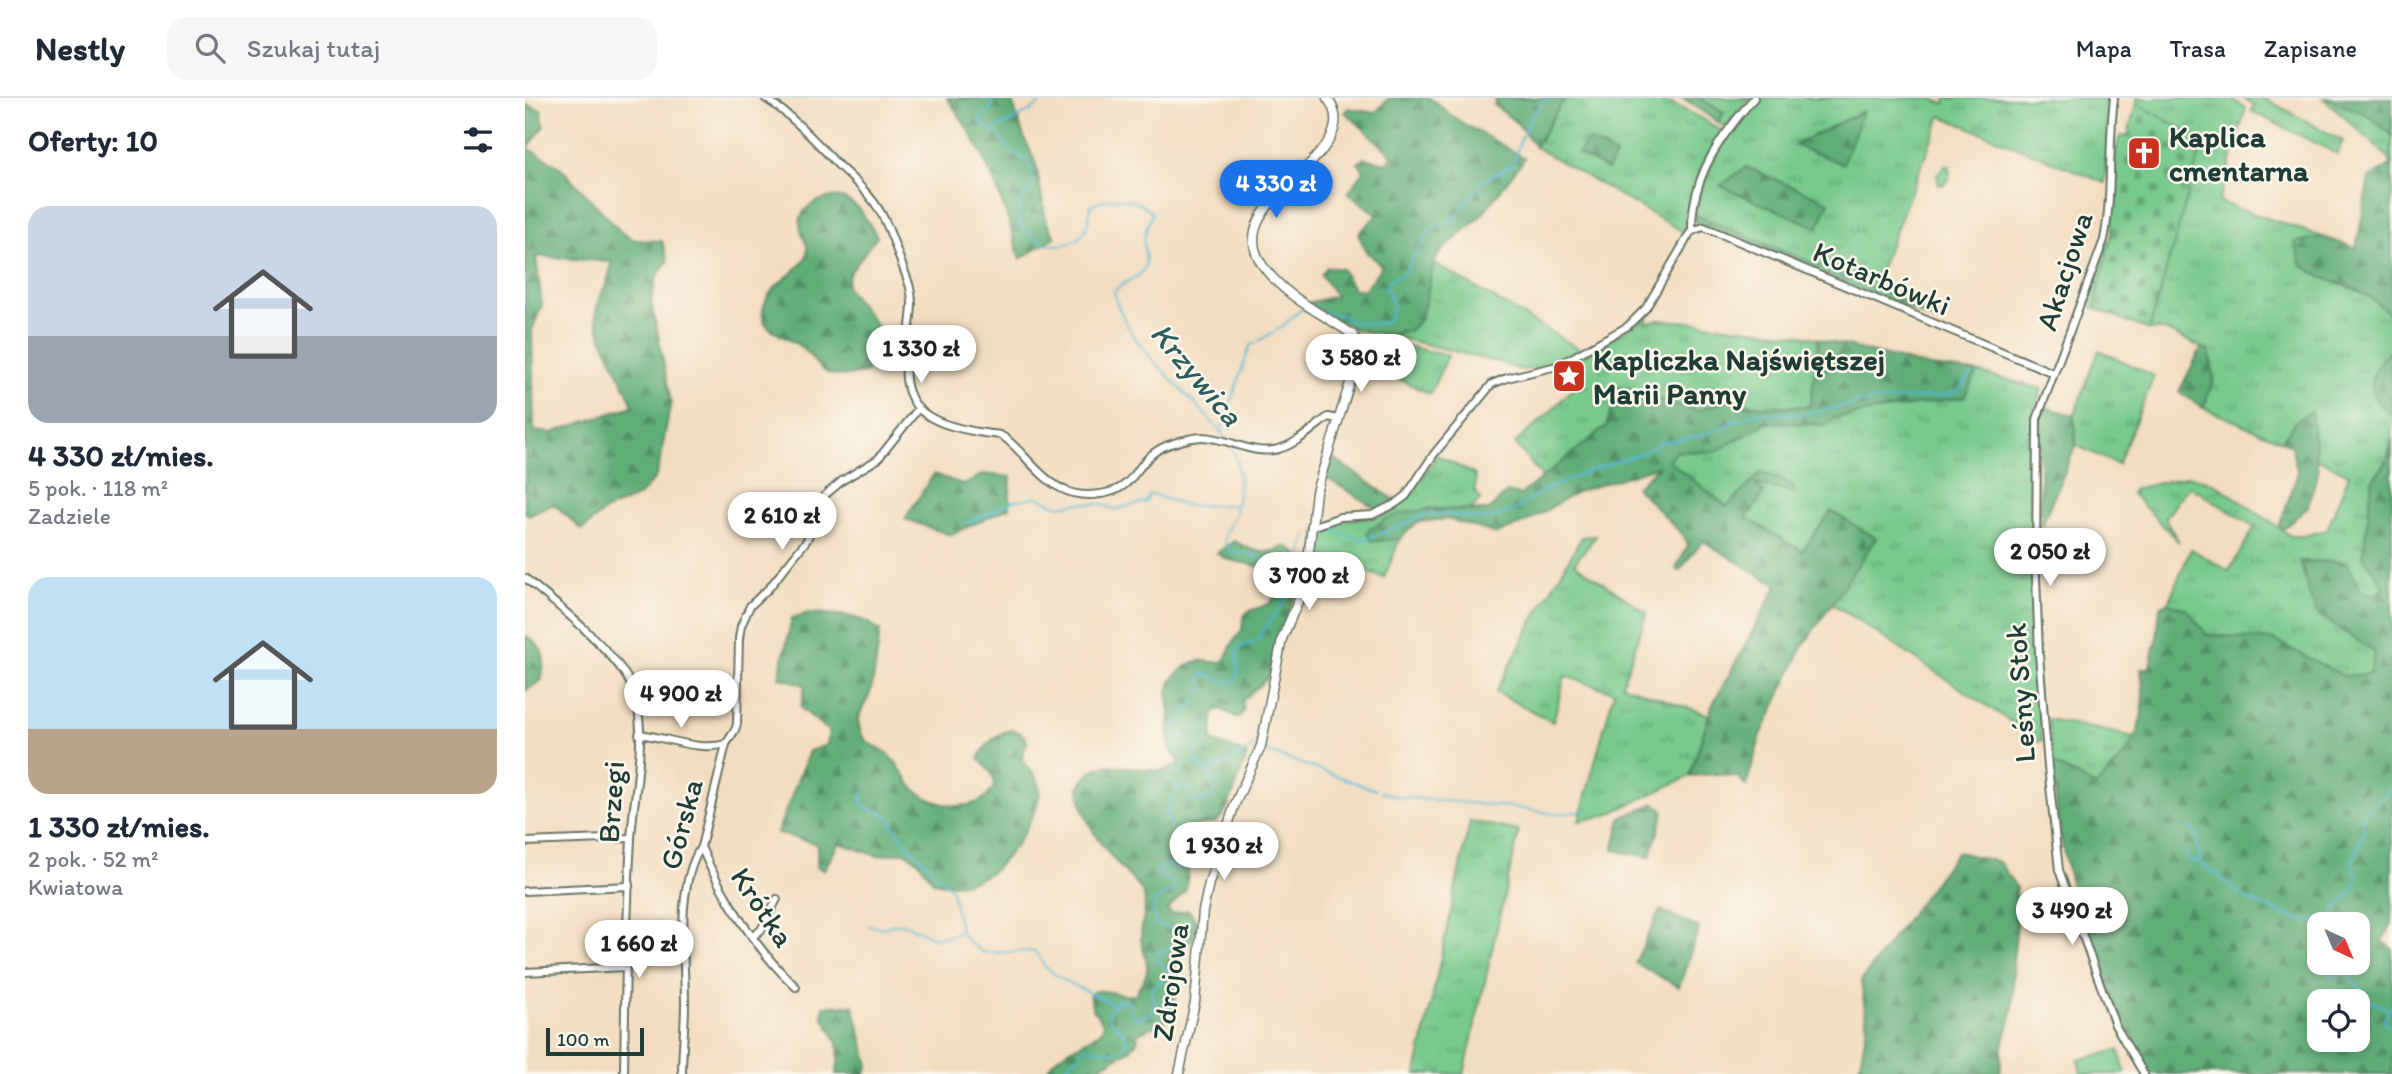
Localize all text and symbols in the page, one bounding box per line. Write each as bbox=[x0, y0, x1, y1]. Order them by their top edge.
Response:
search box bbox=[167, 17, 657, 80]
text: Nestly bbox=[35, 29, 125, 68]
icon: search bbox=[191, 29, 229, 67]
text: Szukaj tutaj bbox=[247, 32, 380, 64]
text: Mapa bbox=[2076, 34, 2132, 63]
text: Trasa bbox=[2170, 34, 2226, 63]
text: Zapisane bbox=[2264, 34, 2357, 63]
place label: Kaplica cmentarna bbox=[2169, 118, 2309, 189]
icon: filters bbox=[459, 121, 497, 159]
text: Oferty: 10 bbox=[28, 122, 158, 159]
church icon: Kaplica cmentarna bbox=[2125, 134, 2163, 172]
pin: 4 330 zł bbox=[1204, 160, 1348, 220]
text: 4 330 zł bbox=[1236, 169, 1316, 197]
street label: Akacjowa bbox=[2027, 207, 2101, 335]
street label: Kotarbówki bbox=[1808, 232, 1956, 324]
icon: home bbox=[200, 251, 326, 377]
water label: Krzywica bbox=[1143, 315, 1252, 434]
pin: 1 330 zł bbox=[849, 326, 993, 385]
text: 1 330 zł bbox=[882, 334, 960, 362]
pin: 3 580 zł bbox=[1289, 334, 1433, 394]
place label: Kapliczka Najświętszej Marii Panny bbox=[1593, 341, 1885, 412]
text: 3 580 zł bbox=[1322, 343, 1400, 371]
place icon: Kapliczka Najświętszej Marii Panny bbox=[1550, 357, 1588, 395]
text: 4 330 zł/mies. bbox=[28, 437, 214, 474]
text: 5 pok. · 118 m² bbox=[28, 474, 168, 502]
pin: 2 610 zł bbox=[710, 492, 854, 552]
text: 2 610 zł bbox=[744, 501, 820, 529]
text: Zadziele bbox=[28, 502, 111, 530]
pin: 2 050 zł bbox=[1978, 528, 2122, 588]
text: 2 050 zł bbox=[2010, 537, 2090, 565]
pin: 3 700 zł bbox=[1237, 552, 1381, 612]
text: 3 700 zł bbox=[1269, 561, 1349, 589]
icon: home bbox=[200, 622, 326, 748]
street label: Leśny Stok bbox=[1997, 622, 2043, 764]
pin: 4 900 zł bbox=[609, 670, 753, 730]
text: 4 900 zł bbox=[640, 679, 722, 707]
street label: Brzegi bbox=[590, 760, 632, 844]
street label: Górska bbox=[651, 774, 711, 873]
text: 1 330 zł/mies. bbox=[28, 808, 210, 845]
pin: 1 930 zł bbox=[1152, 822, 1296, 882]
text: 1 930 zł bbox=[1185, 831, 1263, 859]
text: 2 pok. · 52 m² bbox=[28, 845, 158, 873]
street label: Krótka bbox=[723, 860, 803, 954]
text: Kwiatowa bbox=[28, 873, 123, 901]
pin: 3 490 zł bbox=[2000, 888, 2144, 947]
text: 3 490 zł bbox=[2032, 896, 2112, 924]
north arrow bbox=[2307, 912, 2369, 975]
map controls bbox=[2307, 912, 2370, 1052]
pin: 1 660 zł bbox=[567, 920, 711, 980]
street label: Zdrojowa bbox=[1143, 920, 1197, 1043]
text: 1 660 zł bbox=[601, 929, 677, 957]
button: locate bbox=[2307, 989, 2370, 1052]
scale bar bbox=[546, 1025, 644, 1057]
text: 100 m bbox=[557, 1028, 609, 1051]

